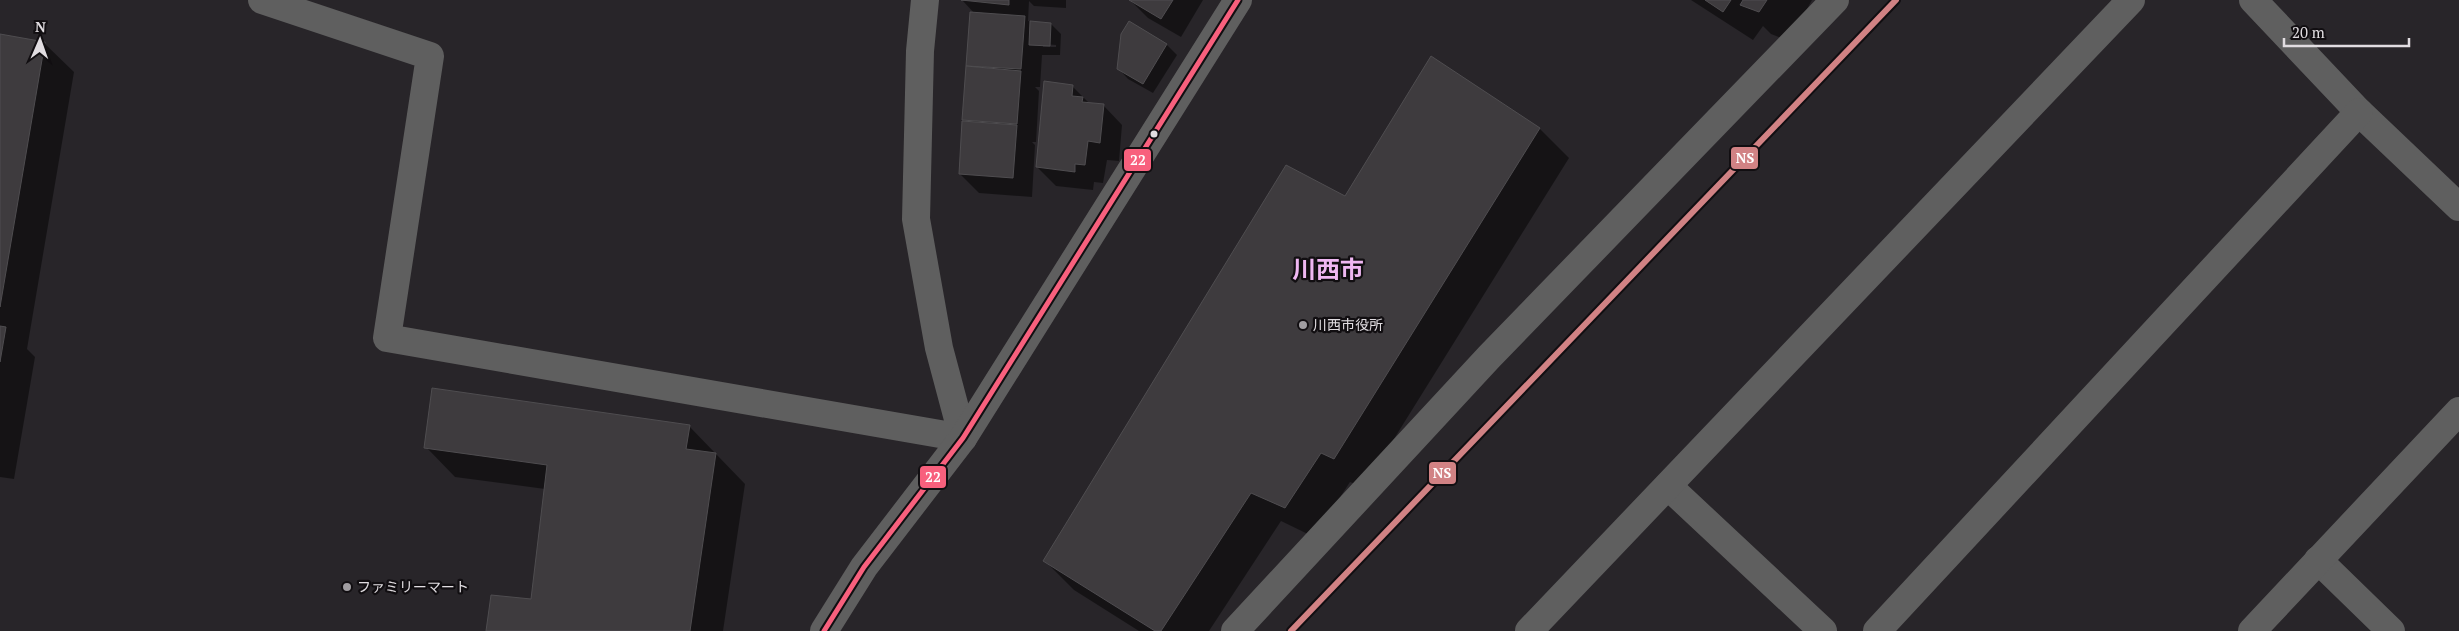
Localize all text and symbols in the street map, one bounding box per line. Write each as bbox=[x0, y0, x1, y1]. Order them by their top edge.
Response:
north arrow bbox=[15, 15, 65, 65]
scale bar bbox=[2284, 15, 2409, 47]
text: N bbox=[35, 17, 46, 36]
text: 20 m bbox=[2292, 22, 2325, 42]
unlabelled marker bbox=[1149, 129, 1159, 139]
line badge: NS bbox=[1730, 146, 1759, 170]
line badge: 22 bbox=[1123, 148, 1152, 172]
text: NS bbox=[1736, 148, 1754, 167]
text: 22 bbox=[1130, 150, 1146, 169]
district label: 川西市 bbox=[1292, 253, 1364, 285]
place label: 川西市役所 bbox=[1313, 315, 1383, 334]
marker: 川西市役所 bbox=[1297, 319, 1309, 331]
line badge: NS bbox=[1428, 461, 1457, 485]
text: NS bbox=[1433, 463, 1451, 482]
line badge: 22 bbox=[919, 465, 947, 489]
text: 22 bbox=[925, 467, 941, 486]
place label: ファミリーマート bbox=[357, 577, 469, 596]
marker: ファミリーマート bbox=[341, 581, 353, 593]

